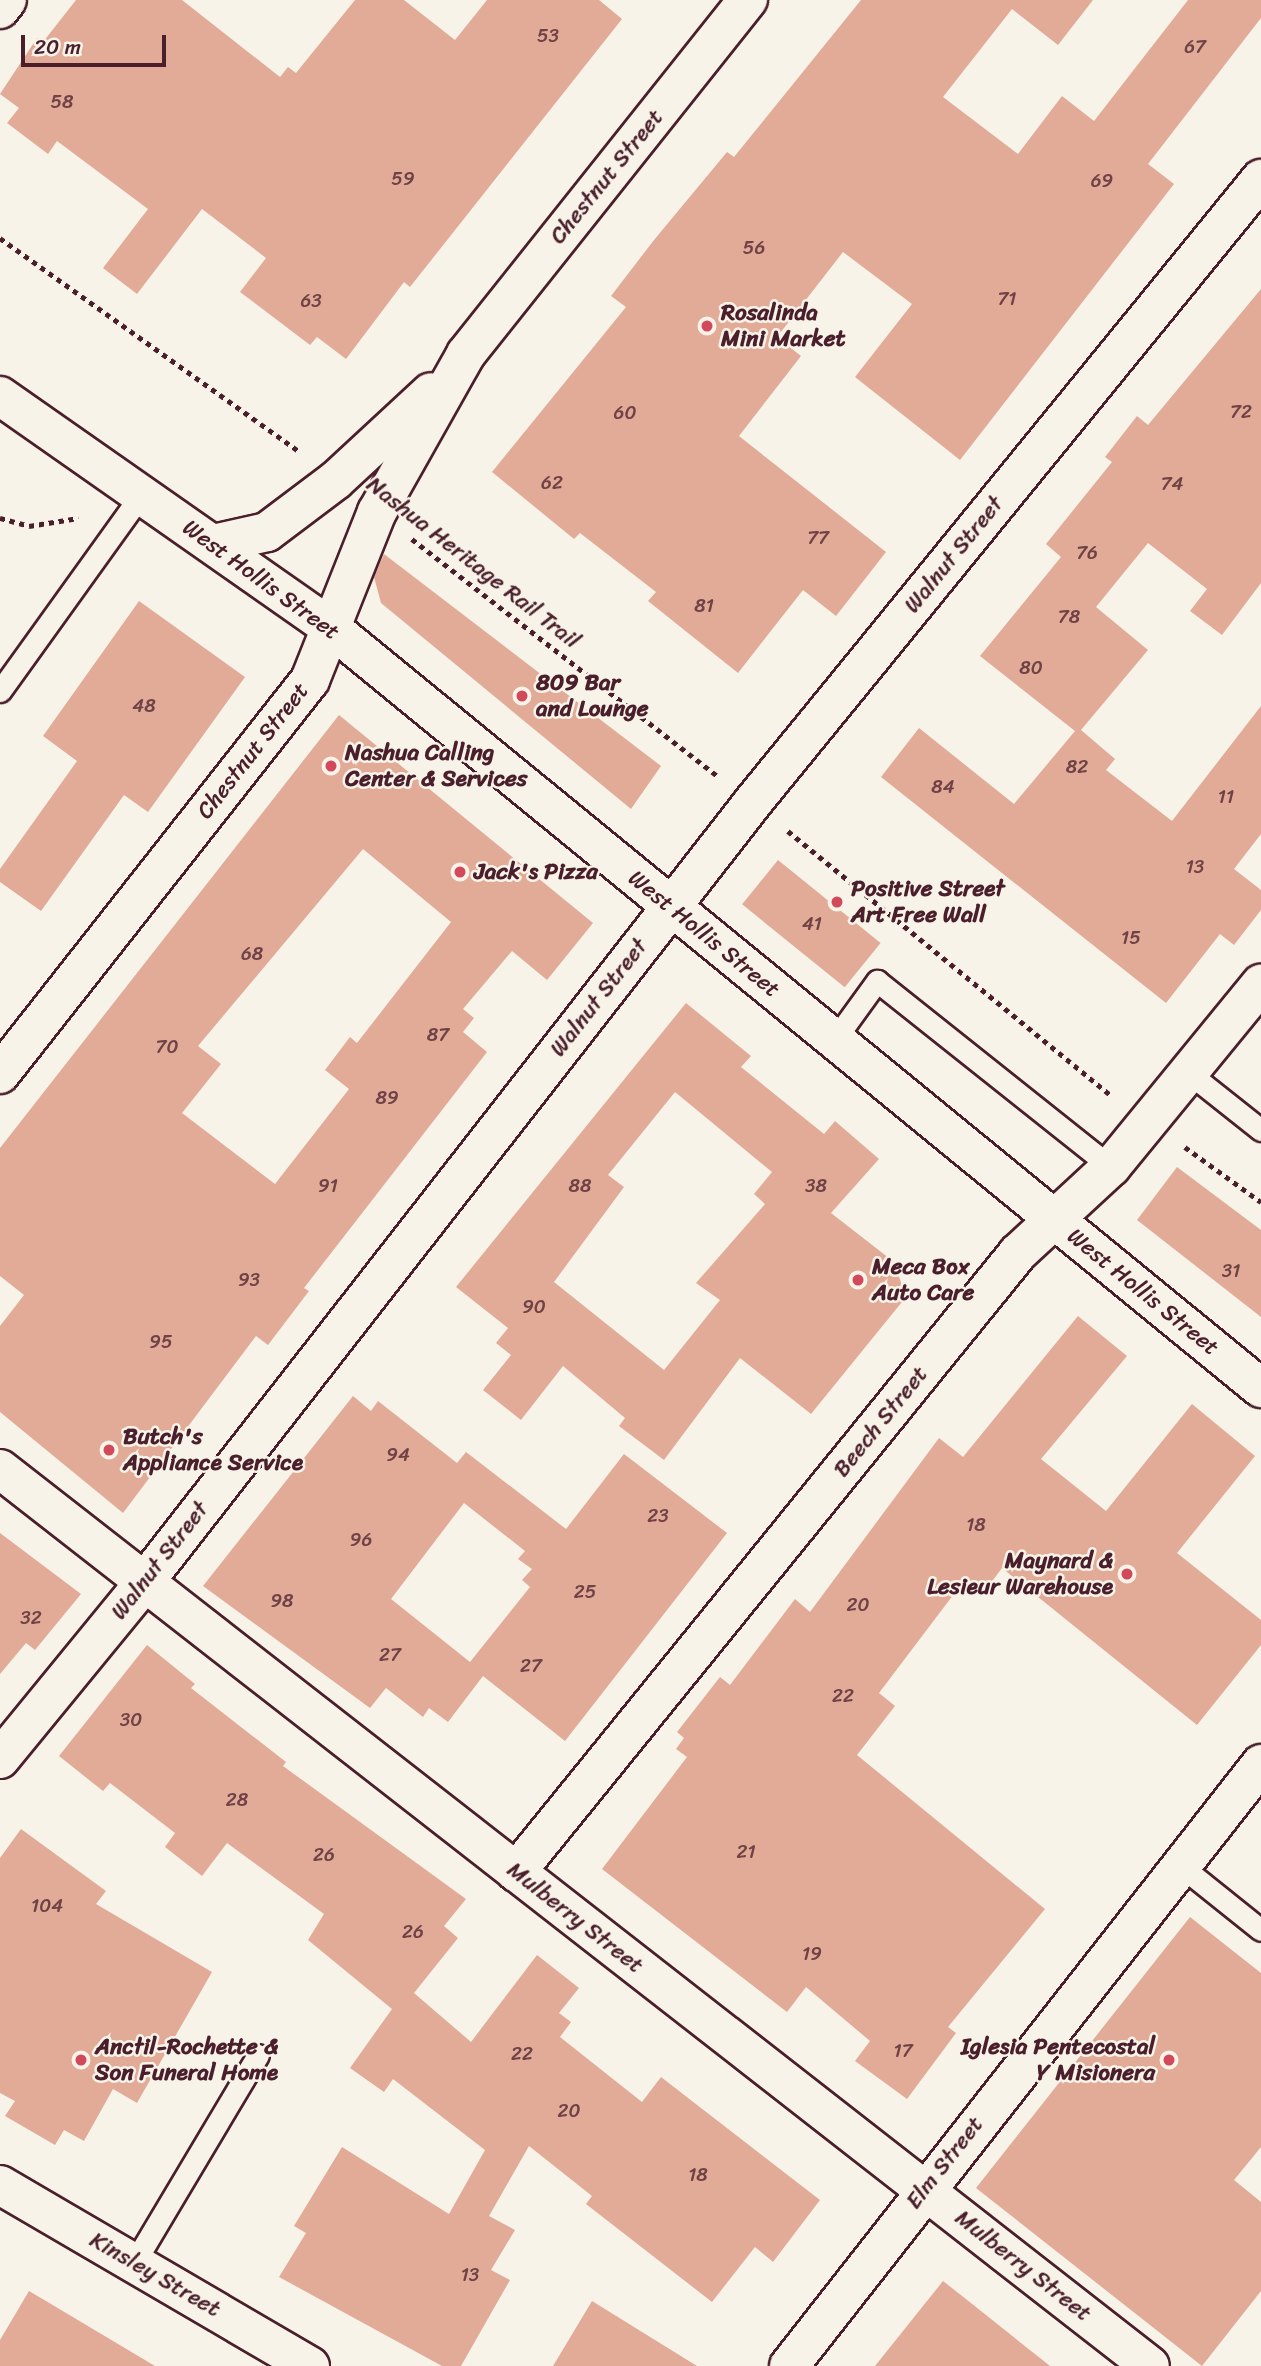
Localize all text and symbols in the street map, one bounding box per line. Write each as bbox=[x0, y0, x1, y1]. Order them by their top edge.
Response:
scale bar bbox=[24, 21, 170, 65]
house number: 53 bbox=[537, 25, 559, 47]
text: 20 m bbox=[34, 28, 81, 66]
house number: 67 bbox=[1184, 36, 1206, 58]
house number: 58 bbox=[50, 91, 74, 113]
street label: Chestnut Street bbox=[544, 104, 670, 250]
house number: 59 bbox=[391, 168, 415, 190]
house number: 69 bbox=[1091, 170, 1113, 192]
house number: 56 bbox=[743, 237, 765, 259]
house number: 71 bbox=[998, 288, 1016, 310]
house number: 63 bbox=[300, 290, 322, 312]
place label: Rosalinda Mini Market bbox=[721, 299, 844, 353]
marker: Rosalinda Mini Market bbox=[699, 318, 715, 334]
house number: 72 bbox=[1230, 401, 1252, 423]
house number: 60 bbox=[614, 402, 636, 424]
street label: Nashua Heritage Rail Trail bbox=[361, 471, 585, 655]
house number: 62 bbox=[541, 472, 563, 494]
house number: 74 bbox=[1161, 473, 1183, 495]
street label: Walnut Street bbox=[898, 491, 1010, 619]
street label: West Hollis Street bbox=[178, 514, 344, 646]
house number: 77 bbox=[807, 527, 829, 549]
house number: 76 bbox=[1076, 542, 1098, 564]
house number: 81 bbox=[694, 595, 714, 617]
house number: 78 bbox=[1058, 606, 1080, 628]
house number: 80 bbox=[1019, 657, 1043, 679]
place label: 809 Bar and Lounge bbox=[536, 669, 648, 723]
street label: Chestnut Street bbox=[191, 677, 315, 825]
marker: 809 Bar and Lounge bbox=[514, 688, 530, 704]
house number: 48 bbox=[132, 695, 156, 717]
place label: Nashua Calling Center & Services bbox=[345, 739, 527, 793]
house number: 82 bbox=[1066, 756, 1088, 778]
marker: Nashua Calling Center & Services bbox=[323, 758, 339, 774]
house number: 84 bbox=[931, 776, 955, 798]
house number: 11 bbox=[1218, 786, 1234, 808]
house number: 13 bbox=[1186, 856, 1204, 878]
place label: Jack's Pizza bbox=[474, 858, 598, 886]
marker: Jack's Pizza bbox=[452, 864, 468, 880]
street label: West Hollis Street bbox=[623, 865, 785, 1003]
place label: Positive Street Art Free Wall bbox=[851, 875, 1005, 929]
marker: Positive Street Art Free Wall bbox=[829, 894, 845, 910]
house number: 41 bbox=[802, 913, 822, 935]
house number: 15 bbox=[1121, 927, 1141, 949]
street label: Walnut Street bbox=[544, 933, 654, 1063]
house number: 68 bbox=[241, 943, 263, 965]
house number: 87 bbox=[427, 1024, 449, 1046]
house number: 70 bbox=[156, 1036, 178, 1058]
house number: 89 bbox=[375, 1087, 399, 1109]
house number: 91 bbox=[318, 1175, 338, 1197]
house number: 88 bbox=[569, 1175, 591, 1197]
house number: 38 bbox=[805, 1175, 827, 1197]
street label: West Hollis Street bbox=[1062, 1223, 1224, 1361]
place label: Meca Box Auto Care bbox=[872, 1253, 974, 1307]
house number: 31 bbox=[1222, 1260, 1240, 1282]
house number: 93 bbox=[238, 1269, 260, 1291]
marker: Meca Box Auto Care bbox=[850, 1272, 866, 1288]
house number: 90 bbox=[522, 1296, 546, 1318]
house number: 95 bbox=[149, 1331, 173, 1353]
street label: Beech Street bbox=[828, 1361, 934, 1483]
place label: Butch's Appliance Service bbox=[123, 1423, 303, 1477]
marker: Butch's Appliance Service bbox=[101, 1442, 117, 1458]
house number: 94 bbox=[386, 1444, 410, 1466]
street label: Walnut Street bbox=[105, 1496, 215, 1626]
house number: 23 bbox=[647, 1505, 669, 1527]
house number: 18 bbox=[966, 1514, 986, 1536]
house number: 96 bbox=[350, 1529, 372, 1551]
place label: Maynard & Lesieur Warehouse bbox=[927, 1547, 1113, 1601]
marker: Maynard & Lesieur Warehouse bbox=[1119, 1566, 1135, 1582]
house number: 25 bbox=[574, 1581, 596, 1603]
house number: 98 bbox=[270, 1590, 294, 1612]
house number: 20 bbox=[847, 1594, 869, 1616]
house number: 32 bbox=[20, 1607, 42, 1629]
house number: 27 bbox=[379, 1644, 401, 1666]
house number: 27 bbox=[520, 1655, 542, 1677]
house number: 22 bbox=[832, 1685, 854, 1707]
house number: 30 bbox=[120, 1709, 142, 1731]
house number: 28 bbox=[226, 1789, 248, 1811]
house number: 21 bbox=[736, 1841, 756, 1863]
house number: 26 bbox=[313, 1844, 335, 1866]
street label: Mulberry Street bbox=[501, 1856, 649, 1980]
house number: 104 bbox=[31, 1895, 63, 1917]
house number: 26 bbox=[402, 1921, 424, 1943]
house number: 19 bbox=[802, 1943, 822, 1965]
place label: Anctil-Rochette & Son Funeral Home bbox=[95, 2033, 280, 2087]
place label: Iglesia Pentecostal Y Misionera bbox=[961, 2033, 1155, 2087]
house number: 17 bbox=[894, 2040, 912, 2062]
house number: 22 bbox=[511, 2043, 533, 2065]
marker: Anctil-Rochette & Son Funeral Home bbox=[73, 2052, 89, 2068]
marker: Iglesia Pentecostal Y Misionera bbox=[1161, 2052, 1177, 2068]
house number: 20 bbox=[558, 2100, 580, 2122]
street label: Elm Street bbox=[900, 2111, 990, 2215]
house number: 18 bbox=[688, 2164, 708, 2186]
street label: Mulberry Street bbox=[949, 2204, 1097, 2328]
street label: Kinsley Street bbox=[85, 2226, 225, 2324]
house number: 13 bbox=[461, 2264, 479, 2286]

